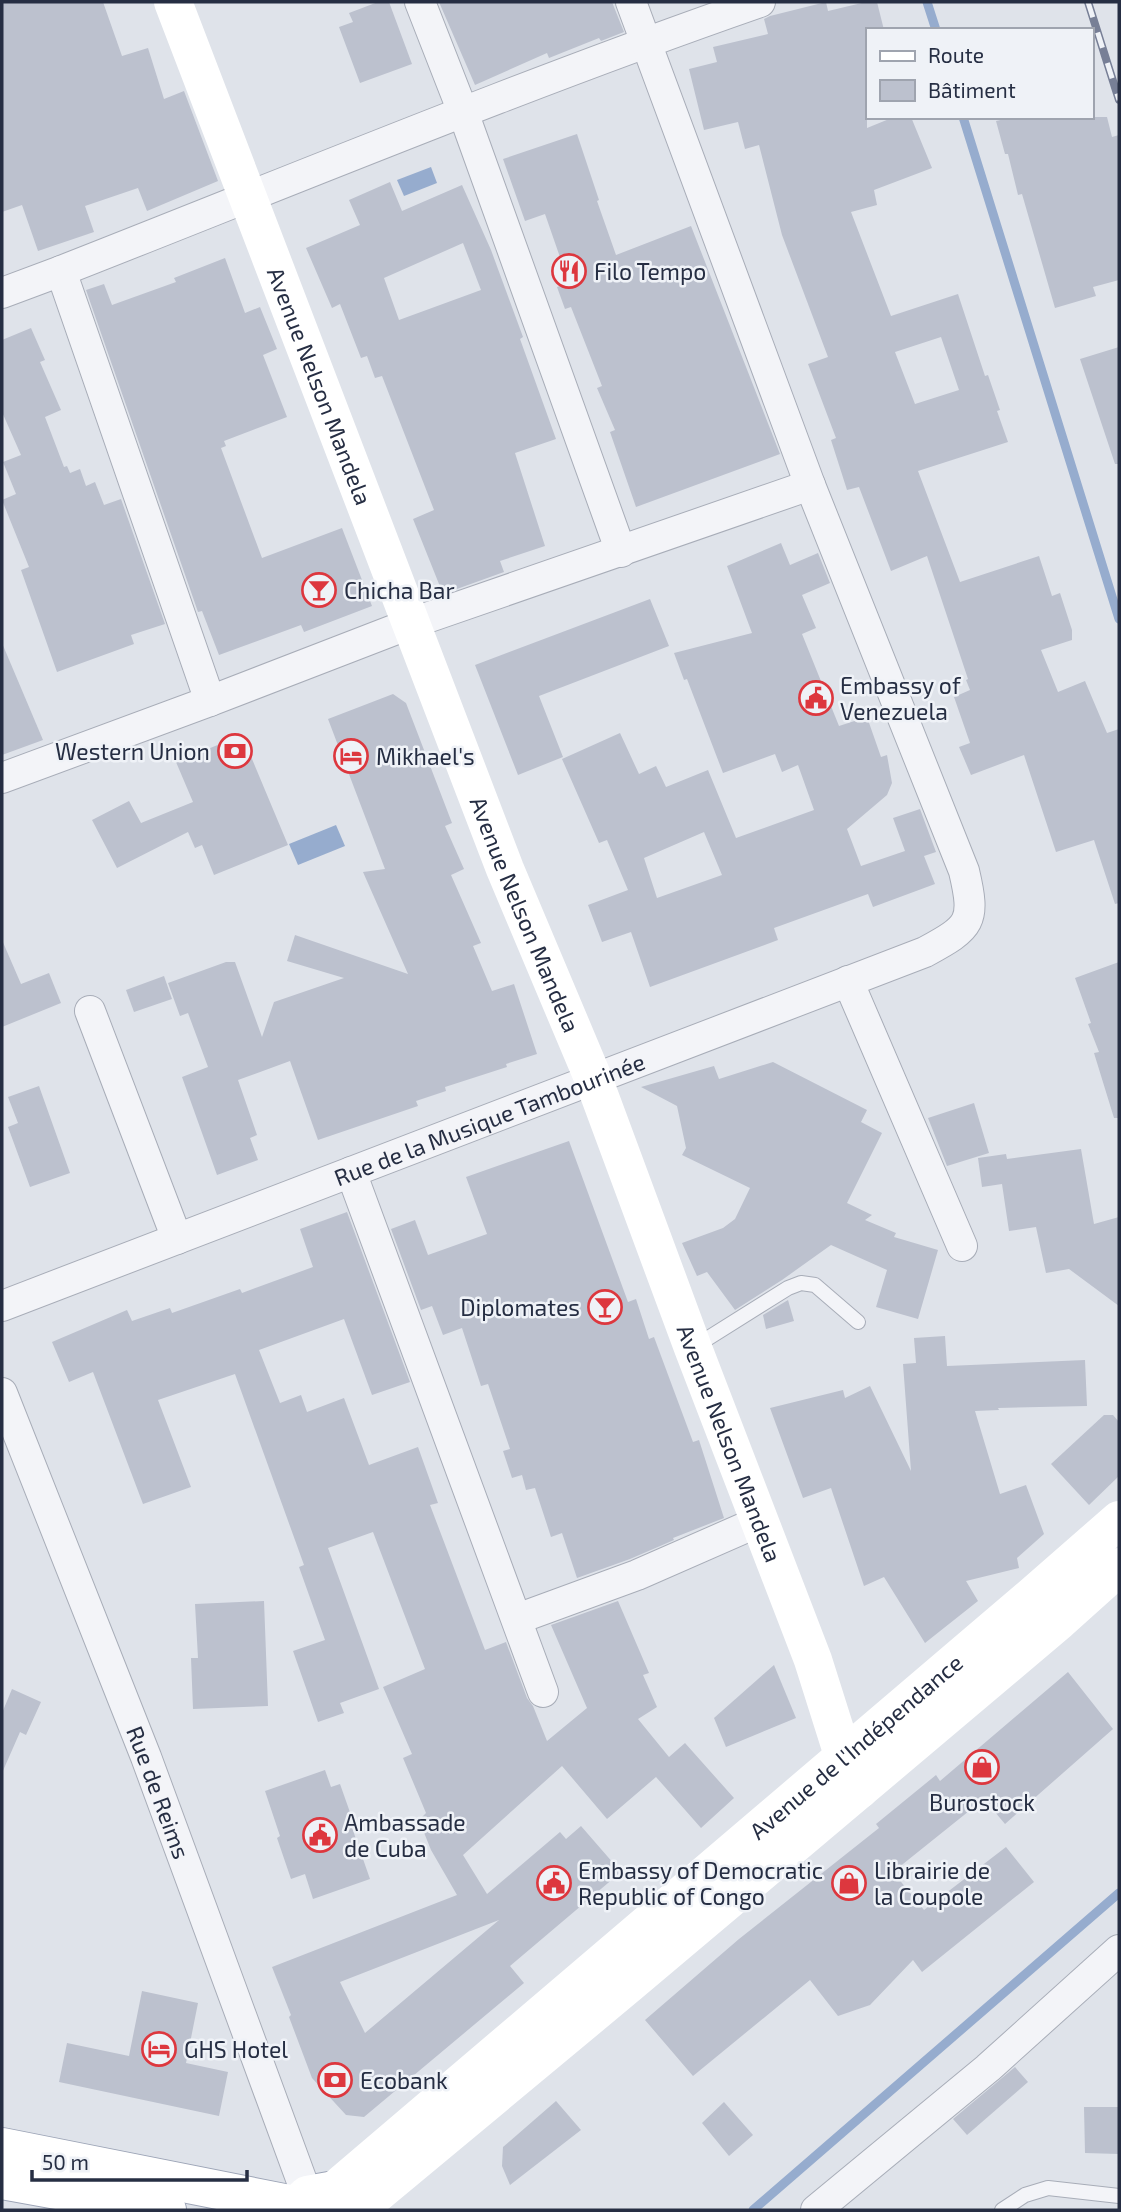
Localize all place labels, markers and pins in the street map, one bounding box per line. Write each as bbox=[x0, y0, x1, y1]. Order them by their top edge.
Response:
restaurant icon: Filo Tempo bbox=[550, 252, 588, 290]
place label: Filo Tempo bbox=[594, 257, 706, 285]
bar icon: Chicha Bar bbox=[300, 571, 338, 609]
place label: Chicha Bar bbox=[344, 576, 455, 604]
place label: Embassy of Venezuela bbox=[840, 671, 962, 725]
public building icon: Embassy of Venezuela bbox=[797, 679, 835, 717]
bank icon: Western Union bbox=[216, 732, 254, 770]
place label: Western Union bbox=[55, 737, 210, 765]
hotel icon: Mikhael's bbox=[332, 737, 370, 775]
place label: Mikhael's bbox=[376, 742, 475, 770]
bar icon: Diplomates bbox=[586, 1288, 624, 1326]
place label: Diplomates bbox=[460, 1293, 580, 1321]
shop icon: Burostock bbox=[963, 1748, 1001, 1786]
place label: Burostock bbox=[929, 1788, 1035, 1816]
place label: Ambassade de Cuba bbox=[344, 1808, 466, 1862]
public building icon: Ambassade de Cuba bbox=[301, 1816, 339, 1854]
place label: Embassy of Democratic Republic of Congo bbox=[578, 1856, 823, 1910]
place label: Librairie de la Coupole bbox=[874, 1856, 990, 1910]
public building icon: Embassy of Democratic Republic of Congo bbox=[535, 1864, 573, 1902]
shop icon: Librairie de la Coupole bbox=[830, 1864, 868, 1902]
hotel icon: GHS Hotel bbox=[140, 2030, 178, 2068]
place label: GHS Hotel bbox=[184, 2035, 288, 2063]
bank icon: Ecobank bbox=[316, 2061, 354, 2099]
place label: Ecobank bbox=[360, 2066, 448, 2094]

